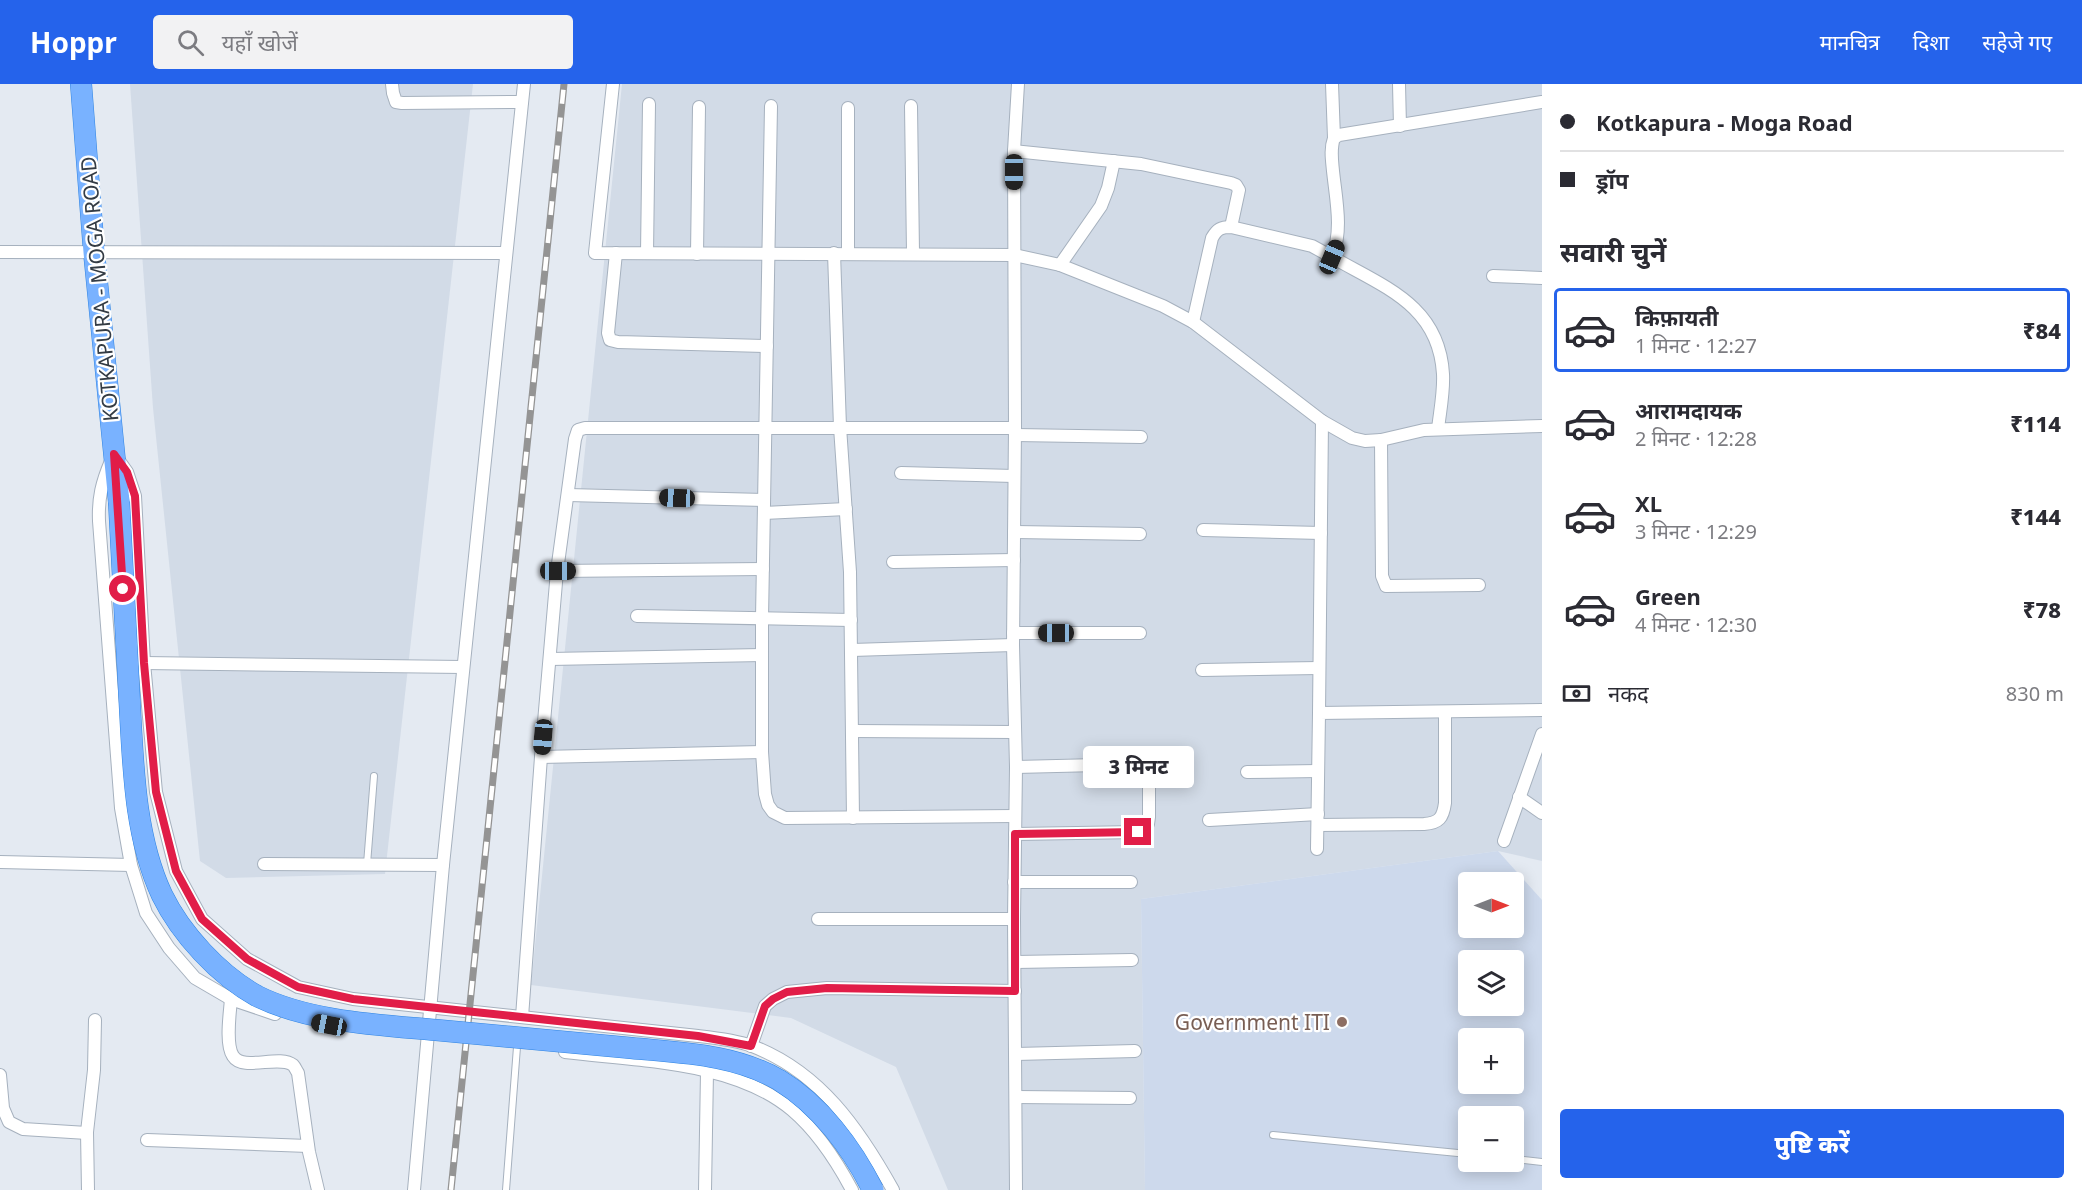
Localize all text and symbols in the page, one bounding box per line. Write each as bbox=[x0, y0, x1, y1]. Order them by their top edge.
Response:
search box bbox=[153, 15, 573, 69]
text: Hoppr bbox=[30, 23, 117, 61]
icon: search bbox=[174, 26, 207, 59]
text: यहाँ खोजें bbox=[222, 27, 298, 57]
text: मानचित्र bbox=[1820, 28, 1880, 56]
text: दिशा bbox=[1913, 28, 1949, 56]
text: सहेजे गए bbox=[1982, 28, 2052, 56]
text: Kotkapura - Moga Road bbox=[1596, 107, 1853, 137]
car bbox=[1005, 154, 1023, 190]
street label: KOTKAPURA - MOGA ROAD bbox=[73, 155, 125, 423]
text: ड्रॉप bbox=[1596, 165, 1629, 195]
text: सवारी चुनें bbox=[1560, 233, 1666, 270]
car bbox=[1317, 237, 1347, 277]
text: किफ़ायती bbox=[1635, 302, 1719, 332]
icon: car bbox=[1563, 303, 1617, 357]
text: ₹84 bbox=[2023, 315, 2061, 345]
text: 1 मिनट · 12:27 bbox=[1635, 332, 1757, 359]
text: आरामदायक bbox=[1635, 395, 1742, 425]
icon: car bbox=[1563, 396, 1617, 450]
text: ₹114 bbox=[2010, 408, 2061, 438]
text: 2 मिनट · 12:28 bbox=[1635, 425, 1757, 452]
car bbox=[659, 488, 695, 508]
text: XL bbox=[1635, 488, 1662, 518]
icon: car bbox=[1563, 489, 1617, 543]
text: ₹144 bbox=[2010, 501, 2061, 531]
text: 3 मिनट · 12:29 bbox=[1635, 518, 1757, 545]
car bbox=[540, 562, 576, 580]
route start bbox=[109, 575, 136, 602]
text: Green bbox=[1635, 581, 1701, 611]
icon: car bbox=[1563, 582, 1617, 636]
text: ₹78 bbox=[2023, 594, 2061, 624]
text: 4 मिनट · 12:30 bbox=[1635, 611, 1757, 638]
car bbox=[1038, 624, 1074, 642]
icon: cash bbox=[1560, 677, 1593, 710]
text: नकद bbox=[1608, 678, 1649, 708]
text: 830 m bbox=[2006, 680, 2064, 707]
car bbox=[532, 718, 554, 756]
callout: 3 मिनट bbox=[1082, 745, 1194, 787]
text: 3 मिनट bbox=[1109, 753, 1168, 780]
route end bbox=[1124, 818, 1151, 845]
north arrow bbox=[1458, 872, 1524, 938]
map controls bbox=[1458, 872, 1524, 1172]
button: layers bbox=[1458, 950, 1524, 1016]
place label: Government ITI bbox=[1175, 1008, 1330, 1036]
car bbox=[310, 1013, 348, 1037]
marker: Government ITI bbox=[1335, 1015, 1349, 1029]
button: + bbox=[1458, 1028, 1524, 1094]
button: − bbox=[1458, 1106, 1524, 1172]
button: पुष्टि करें bbox=[1560, 1109, 2064, 1178]

